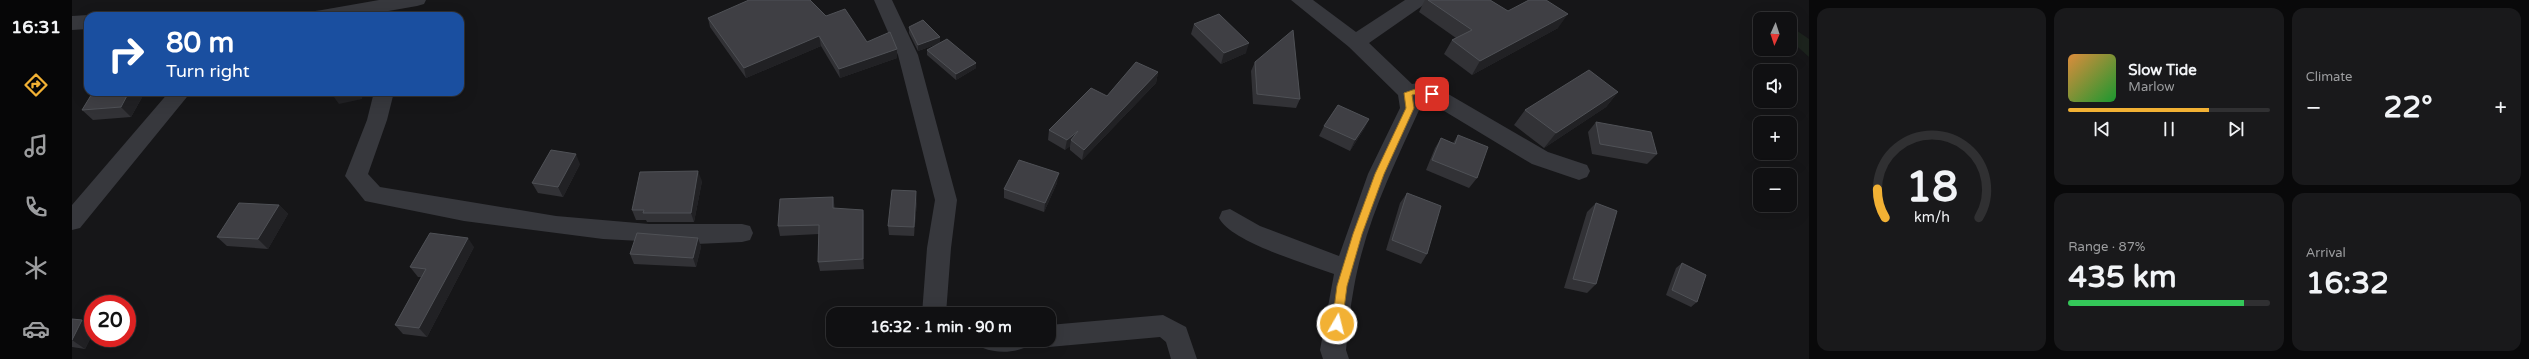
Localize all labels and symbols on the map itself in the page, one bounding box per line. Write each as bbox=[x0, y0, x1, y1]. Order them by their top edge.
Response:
north arrow bbox=[1753, 12, 1797, 56]
pin bbox=[1415, 77, 1449, 111]
speed limit sign: 20 bbox=[84, 295, 136, 347]
position arrow bbox=[1316, 303, 1358, 345]

